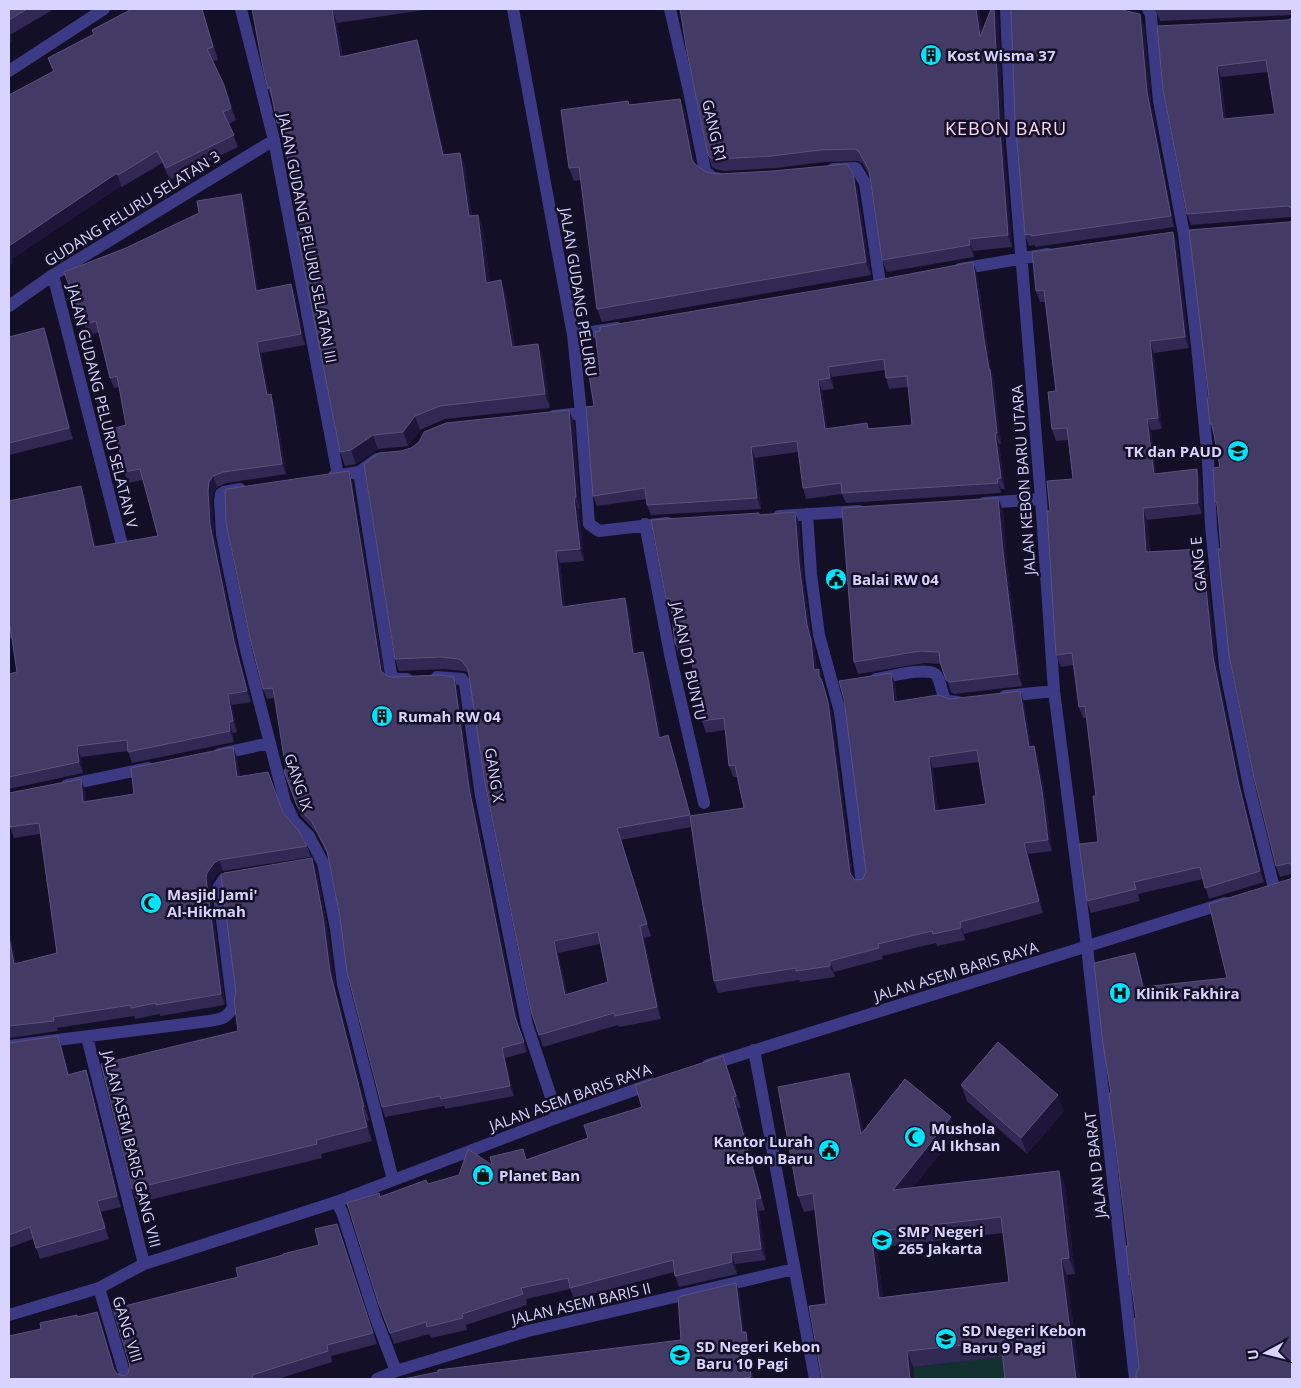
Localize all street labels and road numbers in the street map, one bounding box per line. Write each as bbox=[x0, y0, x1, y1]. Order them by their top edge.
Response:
street label: GANG R1 bbox=[698, 97, 732, 165]
street label: JALAN GUDANG PELURU SELATAN III bbox=[274, 110, 342, 365]
street label: GUDANG PELURU SELATAN 3 bbox=[40, 145, 224, 271]
street label: JALAN GUDANG PELURU bbox=[555, 204, 602, 378]
street label: JALAN GUDANG PELURU SELATAN V bbox=[63, 280, 143, 530]
street label: JALAN KEBON BARU UTARA bbox=[1006, 384, 1040, 578]
street label: GANG E bbox=[1185, 536, 1211, 592]
street label: JALAN D1 BUNTU bbox=[666, 598, 711, 722]
street label: GANG X bbox=[481, 746, 509, 804]
street label: GANG IX bbox=[280, 751, 318, 814]
street label: JALAN ASEM BARIS RAYA bbox=[869, 936, 1041, 1006]
street label: JALAN ASEM BARIS GANG VIII bbox=[97, 1047, 166, 1250]
street label: JALAN ASEM BARIS RAYA bbox=[484, 1058, 654, 1136]
street label: JALAN D BARAT bbox=[1079, 1110, 1111, 1221]
street label: JALAN ASEM BARIS II bbox=[507, 1277, 653, 1329]
street label: GANG VIII bbox=[108, 1294, 148, 1364]

